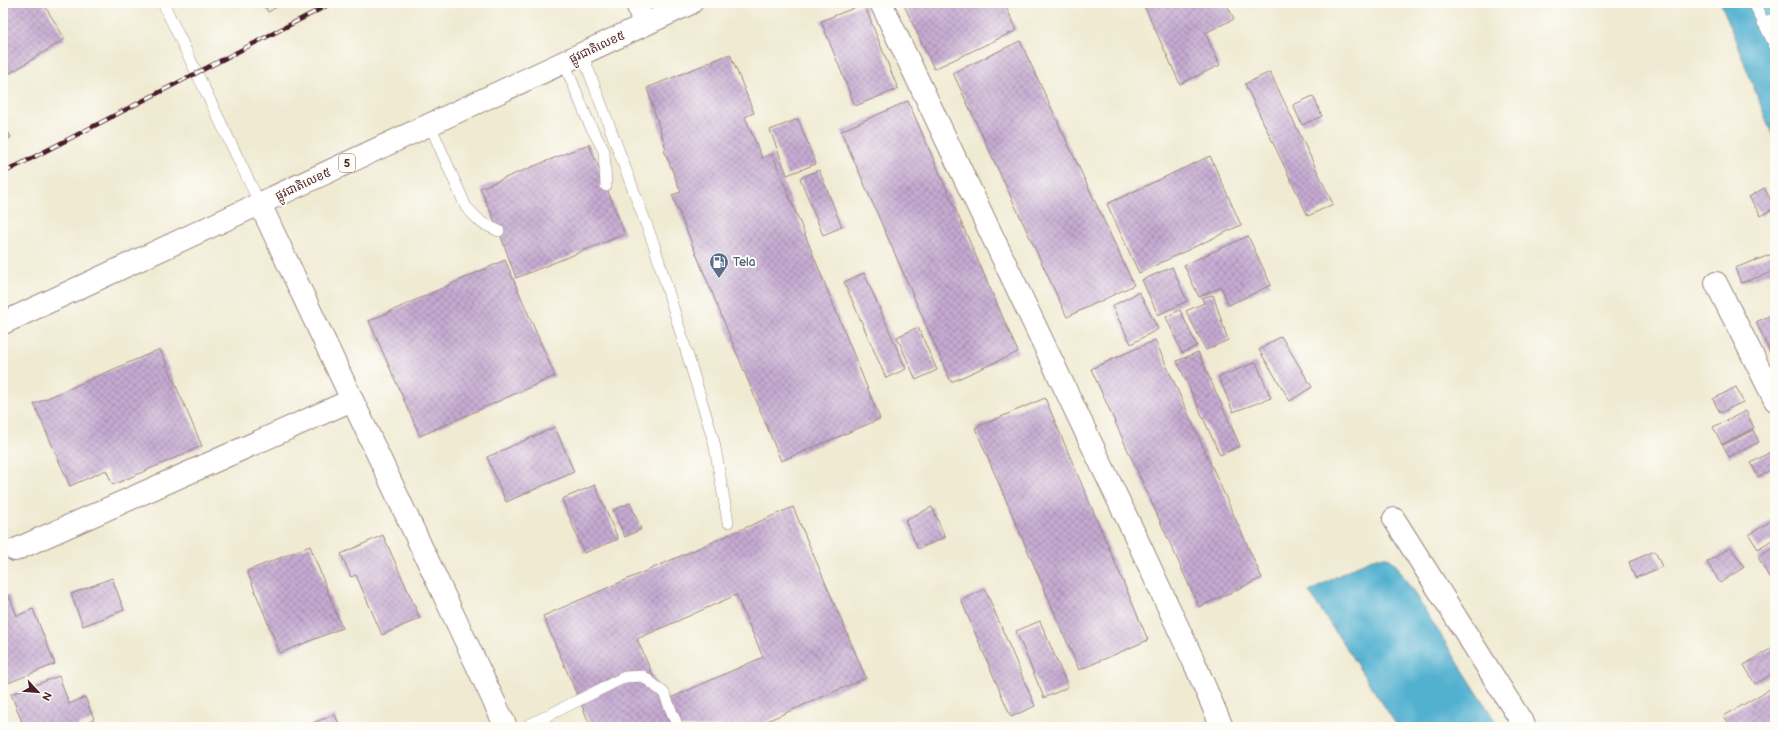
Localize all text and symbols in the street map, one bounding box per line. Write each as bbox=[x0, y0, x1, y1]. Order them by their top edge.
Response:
street label: ផ្លូវជាតិលេខ៥ bbox=[567, 28, 629, 69]
road number: 5 bbox=[339, 154, 355, 172]
street label: ផ្លូវជាតិលេខ៥ bbox=[273, 165, 335, 206]
fuel station icon: Tela bbox=[708, 251, 730, 279]
place label: Tela bbox=[733, 255, 756, 270]
north arrow bbox=[18, 672, 58, 712]
text: N bbox=[39, 690, 54, 703]

